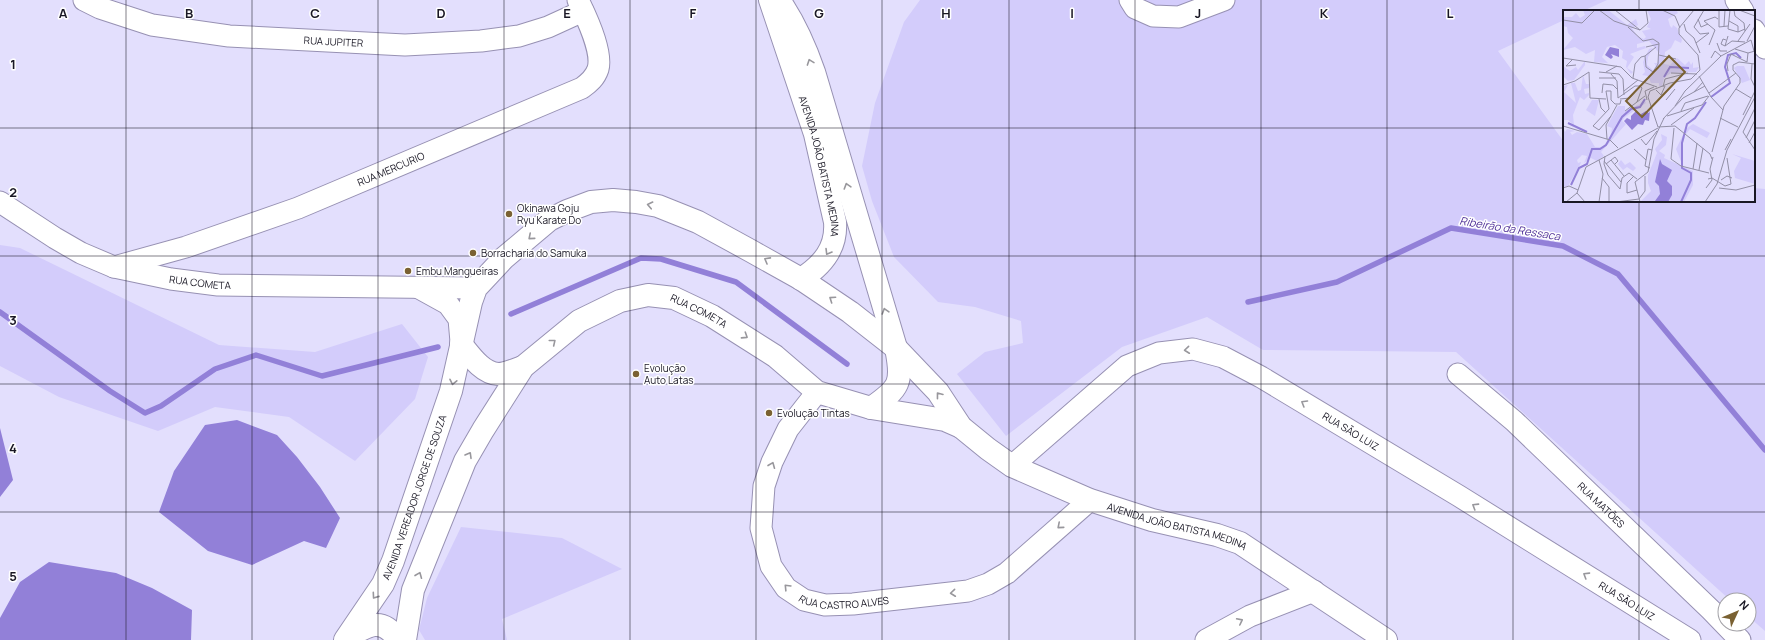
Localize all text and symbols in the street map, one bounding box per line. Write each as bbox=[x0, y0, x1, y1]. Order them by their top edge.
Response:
text: A bbox=[59, 4, 68, 22]
text: B bbox=[185, 4, 193, 22]
text: C bbox=[310, 4, 320, 22]
text: D bbox=[436, 4, 446, 22]
text: E bbox=[563, 4, 571, 22]
text: F bbox=[690, 4, 697, 22]
text: G bbox=[814, 4, 824, 22]
text: H bbox=[941, 4, 951, 22]
text: I bbox=[1070, 4, 1074, 22]
text: J bbox=[1195, 4, 1201, 22]
text: K bbox=[1320, 4, 1329, 22]
text: L bbox=[1447, 4, 1454, 22]
inset map bbox=[1563, 10, 1755, 202]
street label: RUA JUPITER bbox=[303, 33, 364, 50]
text: 1 bbox=[10, 55, 16, 73]
one-way arrow bbox=[807, 58, 815, 65]
street label: AVENIDA JOÃO BATISTA MEDINA bbox=[796, 94, 842, 239]
street label: RUA MERCURIO bbox=[355, 148, 427, 189]
text: 2 bbox=[9, 183, 17, 201]
one-way arrow bbox=[843, 183, 852, 190]
place label: Okinawa Goju Ryu Karate Do bbox=[517, 201, 581, 227]
one-way arrow bbox=[647, 201, 653, 209]
marker: Okinawa Goju Ryu Karate Do bbox=[504, 209, 514, 219]
water label: Ribeirão da Ressaca bbox=[1459, 213, 1562, 243]
one-way arrow bbox=[528, 232, 535, 239]
place label: Borracharia do Samuka bbox=[481, 246, 587, 260]
marker: Borracharia do Samuka bbox=[468, 248, 478, 258]
one-way arrow bbox=[826, 248, 833, 255]
one-way arrow bbox=[764, 258, 771, 265]
place label: Embu Mangueiras bbox=[416, 264, 498, 278]
marker: Embu Mangueiras bbox=[403, 266, 413, 276]
street label: RUA COMETA bbox=[168, 272, 232, 292]
street label: RUA COMETA bbox=[668, 290, 731, 331]
one-way arrow bbox=[829, 296, 836, 304]
one-way arrow bbox=[881, 307, 890, 314]
text: 3 bbox=[9, 311, 17, 329]
one-way arrow bbox=[740, 331, 747, 338]
one-way arrow bbox=[548, 339, 555, 346]
one-way arrow bbox=[1184, 346, 1190, 355]
place label: Evolução Auto Latas bbox=[644, 361, 693, 387]
marker: Evolução Auto Latas bbox=[631, 369, 641, 379]
one-way arrow bbox=[449, 379, 457, 385]
one-way arrow bbox=[937, 392, 944, 399]
one-way arrow bbox=[1301, 401, 1308, 408]
place label: Evolução Tintas bbox=[777, 406, 850, 420]
marker: Evolução Tintas bbox=[764, 408, 774, 418]
street label: RUA SÃO LUIZ bbox=[1320, 409, 1382, 453]
street label: AVENIDA VEREADOR JORGE DE SOUZA bbox=[379, 412, 450, 582]
text: 4 bbox=[9, 439, 17, 457]
one-way arrow bbox=[464, 452, 471, 459]
one-way arrow bbox=[767, 461, 775, 468]
street label: RUA MATÕES bbox=[1575, 479, 1628, 531]
street label: AVENIDA JOÃO BATISTA MEDINA bbox=[1105, 499, 1251, 553]
one-way arrow bbox=[1472, 503, 1479, 511]
one-way arrow bbox=[1058, 521, 1065, 528]
text: 5 bbox=[9, 567, 17, 585]
one-way arrow bbox=[415, 571, 423, 578]
one-way arrow bbox=[1583, 572, 1590, 579]
street label: RUA SÃO LUIZ bbox=[1596, 578, 1658, 623]
one-way arrow bbox=[784, 584, 791, 591]
one-way arrow bbox=[950, 588, 956, 597]
one-way arrow bbox=[373, 591, 380, 598]
street label: RUA CASTRO ALVES bbox=[796, 591, 890, 612]
north arrow bbox=[1717, 592, 1757, 632]
text: N bbox=[1736, 597, 1753, 613]
one-way arrow bbox=[1236, 618, 1243, 626]

